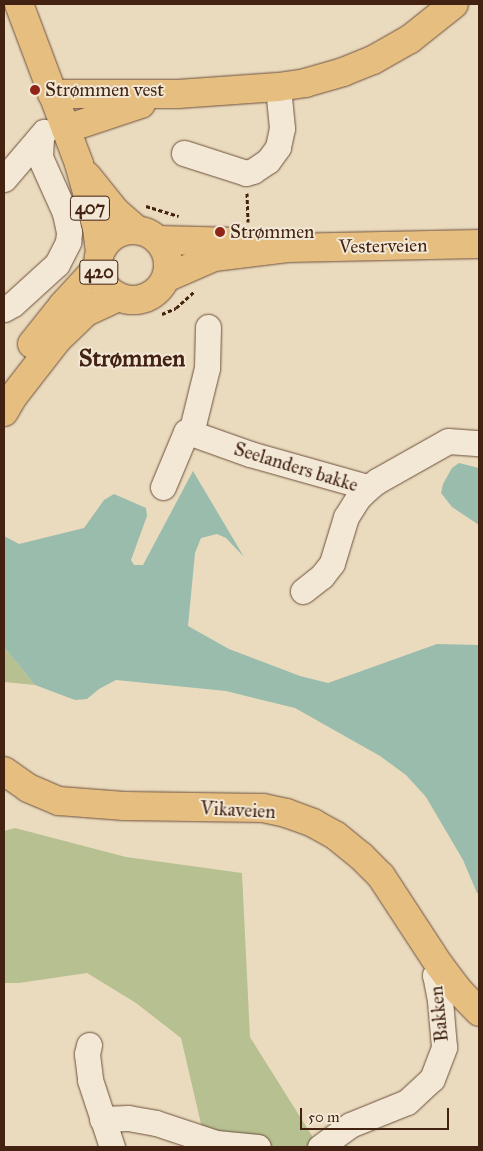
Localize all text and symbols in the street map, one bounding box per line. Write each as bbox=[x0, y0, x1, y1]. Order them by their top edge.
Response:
place label: Strømmen vest bbox=[45, 79, 164, 101]
marker: Strømmen vest bbox=[29, 84, 41, 96]
road number: 407 bbox=[69, 192, 111, 224]
place label: Strømmen bbox=[230, 221, 314, 243]
marker: Strømmen bbox=[214, 226, 226, 238]
street label: Vesterveien bbox=[338, 234, 428, 258]
road number: 420 bbox=[79, 256, 119, 288]
district label: Strømmen bbox=[79, 345, 185, 373]
street label: Seelanders bakke bbox=[231, 437, 361, 497]
street label: Vikaveien bbox=[200, 797, 276, 823]
street label: Bakken bbox=[425, 985, 453, 1043]
scale bar bbox=[303, 1098, 452, 1130]
text: 50 m bbox=[308, 1108, 340, 1126]

